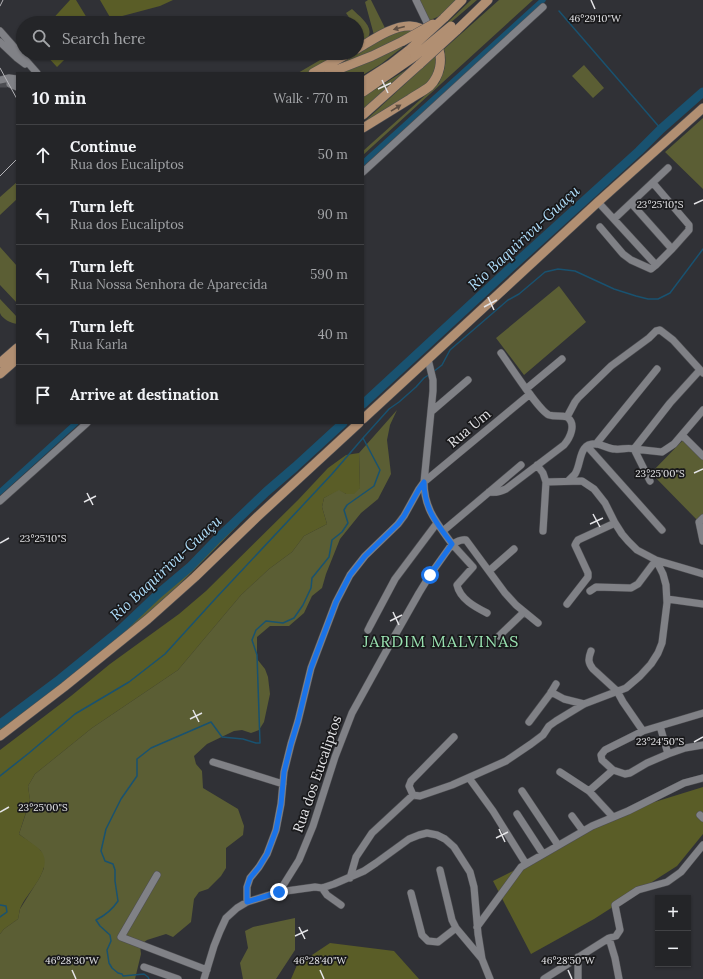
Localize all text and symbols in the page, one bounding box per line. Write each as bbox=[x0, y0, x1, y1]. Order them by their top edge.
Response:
text: 46°29'10"W bbox=[569, 12, 622, 25]
search box bbox=[16, 16, 364, 60]
one-way arrow bbox=[393, 25, 405, 31]
icon: search bbox=[30, 27, 52, 49]
text: Search here bbox=[62, 29, 145, 48]
text: 10 min bbox=[32, 87, 86, 109]
text: Walk · 770 m bbox=[273, 90, 348, 107]
one-way arrow bbox=[390, 104, 402, 111]
text: Continue bbox=[70, 137, 136, 156]
icon: ahead bbox=[32, 144, 54, 166]
text: 50 m bbox=[318, 146, 348, 163]
text: Rua dos Eucaliptos bbox=[70, 156, 184, 173]
water label: Rio Baquirivu-Guaçu bbox=[464, 181, 583, 294]
text: Turn left bbox=[70, 197, 134, 216]
text: 23°25'10"S bbox=[637, 198, 684, 211]
icon: left bbox=[32, 204, 54, 226]
text: 90 m bbox=[317, 206, 348, 223]
text: Rua dos Eucaliptos bbox=[70, 216, 184, 233]
text: Turn left bbox=[70, 257, 134, 276]
icon: left bbox=[32, 264, 54, 286]
text: 590 m bbox=[310, 266, 348, 283]
text: Rua Nossa Senhora de Aparecida bbox=[70, 276, 267, 293]
text: Turn left bbox=[70, 317, 134, 336]
icon: left bbox=[32, 324, 54, 346]
text: 40 m bbox=[318, 326, 348, 343]
text: Rua Karla bbox=[70, 336, 127, 353]
icon: arrive bbox=[32, 384, 54, 406]
text: Arrive at destination bbox=[70, 385, 219, 404]
street label: Rua Um bbox=[444, 404, 495, 451]
text: 23°25'00"S bbox=[635, 467, 685, 480]
water label: Rio Baquirivu-Guaçu bbox=[106, 511, 225, 624]
text: 23°25'10"S bbox=[20, 532, 67, 545]
route start bbox=[421, 566, 439, 584]
district label: JARDIM MALVINAS bbox=[362, 631, 519, 651]
street label: Rua dos Eucaliptos bbox=[289, 713, 345, 835]
text: 23°24'50"S bbox=[636, 735, 684, 748]
text: 23°25'00"S bbox=[18, 801, 68, 814]
route end bbox=[270, 883, 288, 901]
map controls bbox=[655, 895, 691, 967]
button: + bbox=[655, 895, 691, 931]
button: − bbox=[655, 931, 691, 967]
text: 46°28'30"W bbox=[45, 954, 100, 967]
text: 46°28'40"W bbox=[294, 954, 347, 967]
text: 46°28'50"W bbox=[541, 954, 596, 967]

